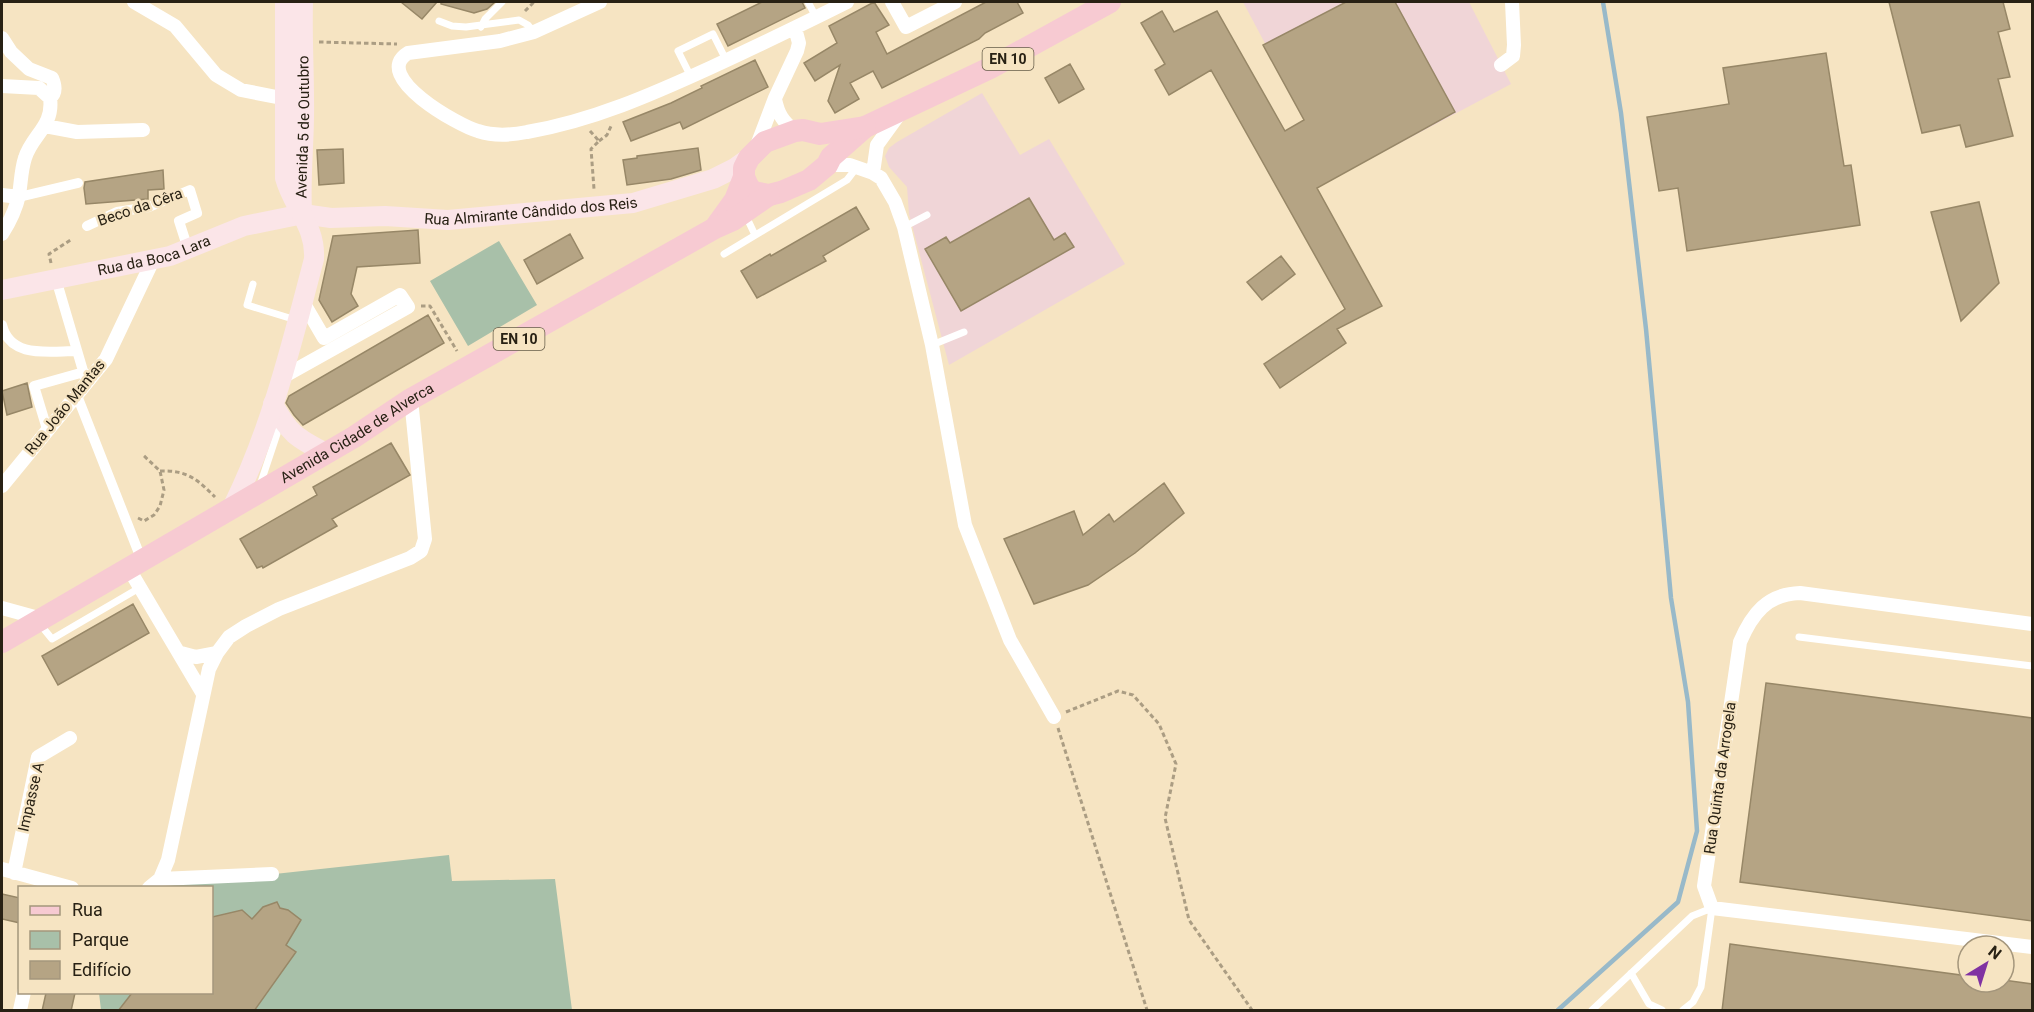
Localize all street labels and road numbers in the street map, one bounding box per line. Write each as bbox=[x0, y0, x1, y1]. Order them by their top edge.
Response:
road number: EN 10 bbox=[982, 48, 1034, 70]
street label: Avenida 5 de Outubro bbox=[293, 55, 313, 199]
street label: Beco da Cêra bbox=[95, 184, 185, 230]
street label: Rua Almirante Cândido dos Reis bbox=[424, 193, 640, 229]
street label: Rua da Boca Lara bbox=[96, 232, 213, 279]
road number: EN 10 bbox=[494, 328, 544, 350]
street label: Rua João Mantas bbox=[21, 356, 109, 458]
street label: Avenida Cidade de Alverca bbox=[277, 379, 437, 487]
street label: Rua Quinta da Arrogela bbox=[1700, 701, 1740, 855]
street label: Impasse A bbox=[14, 760, 48, 834]

